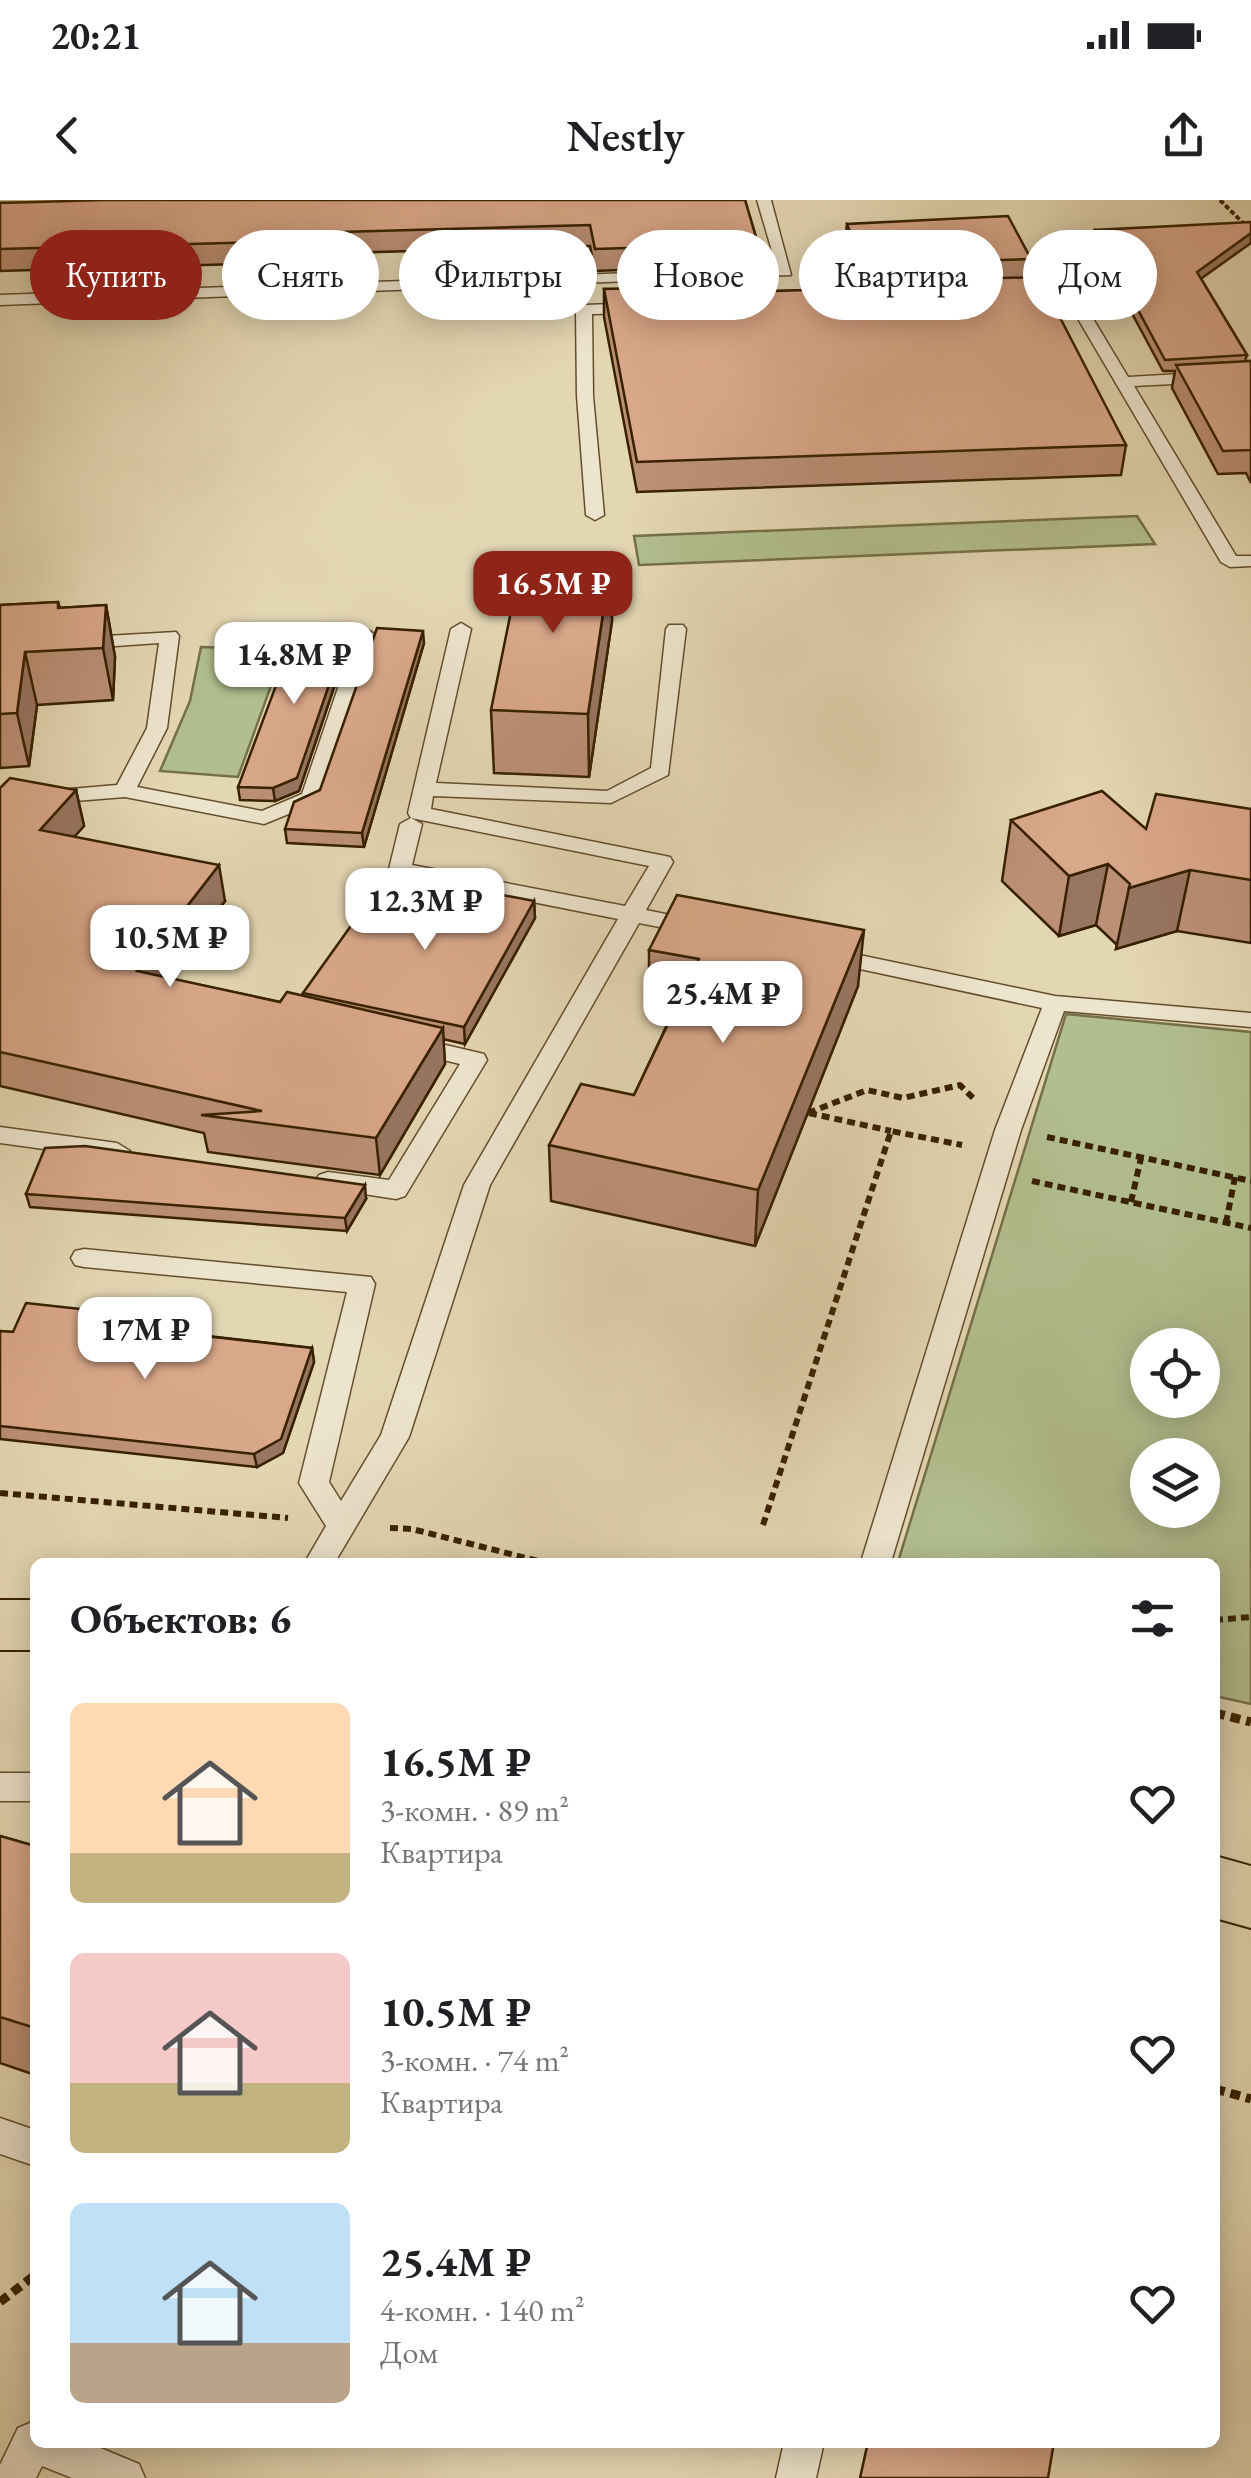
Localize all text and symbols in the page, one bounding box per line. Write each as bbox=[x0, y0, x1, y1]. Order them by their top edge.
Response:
text: 20:21 bbox=[50, 11, 141, 60]
text: Nestly bbox=[566, 106, 685, 164]
icon: back bbox=[40, 108, 95, 163]
icon: share bbox=[1156, 108, 1211, 163]
chip: Купить bbox=[30, 230, 202, 320]
chip: Снять bbox=[222, 230, 379, 320]
chip: Фильтры bbox=[399, 230, 597, 320]
chip: Новое bbox=[617, 230, 779, 320]
chip: Квартира bbox=[799, 230, 1003, 320]
chip: Дом bbox=[1023, 230, 1157, 320]
pin: 16.5M ₽ bbox=[461, 551, 645, 636]
text: 16.5M ₽ bbox=[495, 562, 611, 604]
pin: 14.8M ₽ bbox=[202, 622, 386, 707]
text: 14.8M ₽ bbox=[236, 633, 352, 675]
pin: 12.3M ₽ bbox=[333, 868, 517, 953]
text: 12.3M ₽ bbox=[367, 879, 483, 921]
pin: 10.5M ₽ bbox=[78, 905, 262, 990]
text: 10.5M ₽ bbox=[112, 916, 228, 958]
pin: 25.4M ₽ bbox=[631, 961, 815, 1046]
text: 25.4M ₽ bbox=[665, 972, 781, 1014]
pin: 17M ₽ bbox=[75, 1297, 215, 1382]
text: 17M ₽ bbox=[100, 1308, 190, 1350]
map controls bbox=[1130, 1328, 1220, 1528]
button: locate bbox=[1130, 1328, 1220, 1418]
button: layers bbox=[1130, 1438, 1220, 1528]
text: Объектов: 6 bbox=[70, 1591, 291, 1646]
icon: filters bbox=[1125, 1591, 1180, 1646]
text: 16.5M ₽ bbox=[380, 1734, 531, 1789]
icon: home bbox=[150, 1743, 270, 1863]
icon: heart bbox=[1125, 1776, 1180, 1831]
text: 3-комн. · 89 m² bbox=[380, 1789, 569, 1831]
text: Квартира bbox=[380, 1831, 503, 1873]
text: 10.5M ₽ bbox=[380, 1984, 531, 2039]
icon: home bbox=[150, 1993, 270, 2113]
icon: heart bbox=[1125, 2026, 1180, 2081]
text: 3-комн. · 74 m² bbox=[380, 2039, 569, 2081]
text: Квартира bbox=[380, 2081, 503, 2123]
text: 25.4M ₽ bbox=[380, 2234, 531, 2289]
icon: home bbox=[150, 2243, 270, 2363]
icon: heart bbox=[1125, 2276, 1180, 2331]
text: 4-комн. · 140 m² bbox=[380, 2289, 585, 2331]
text: Дом bbox=[380, 2331, 438, 2373]

